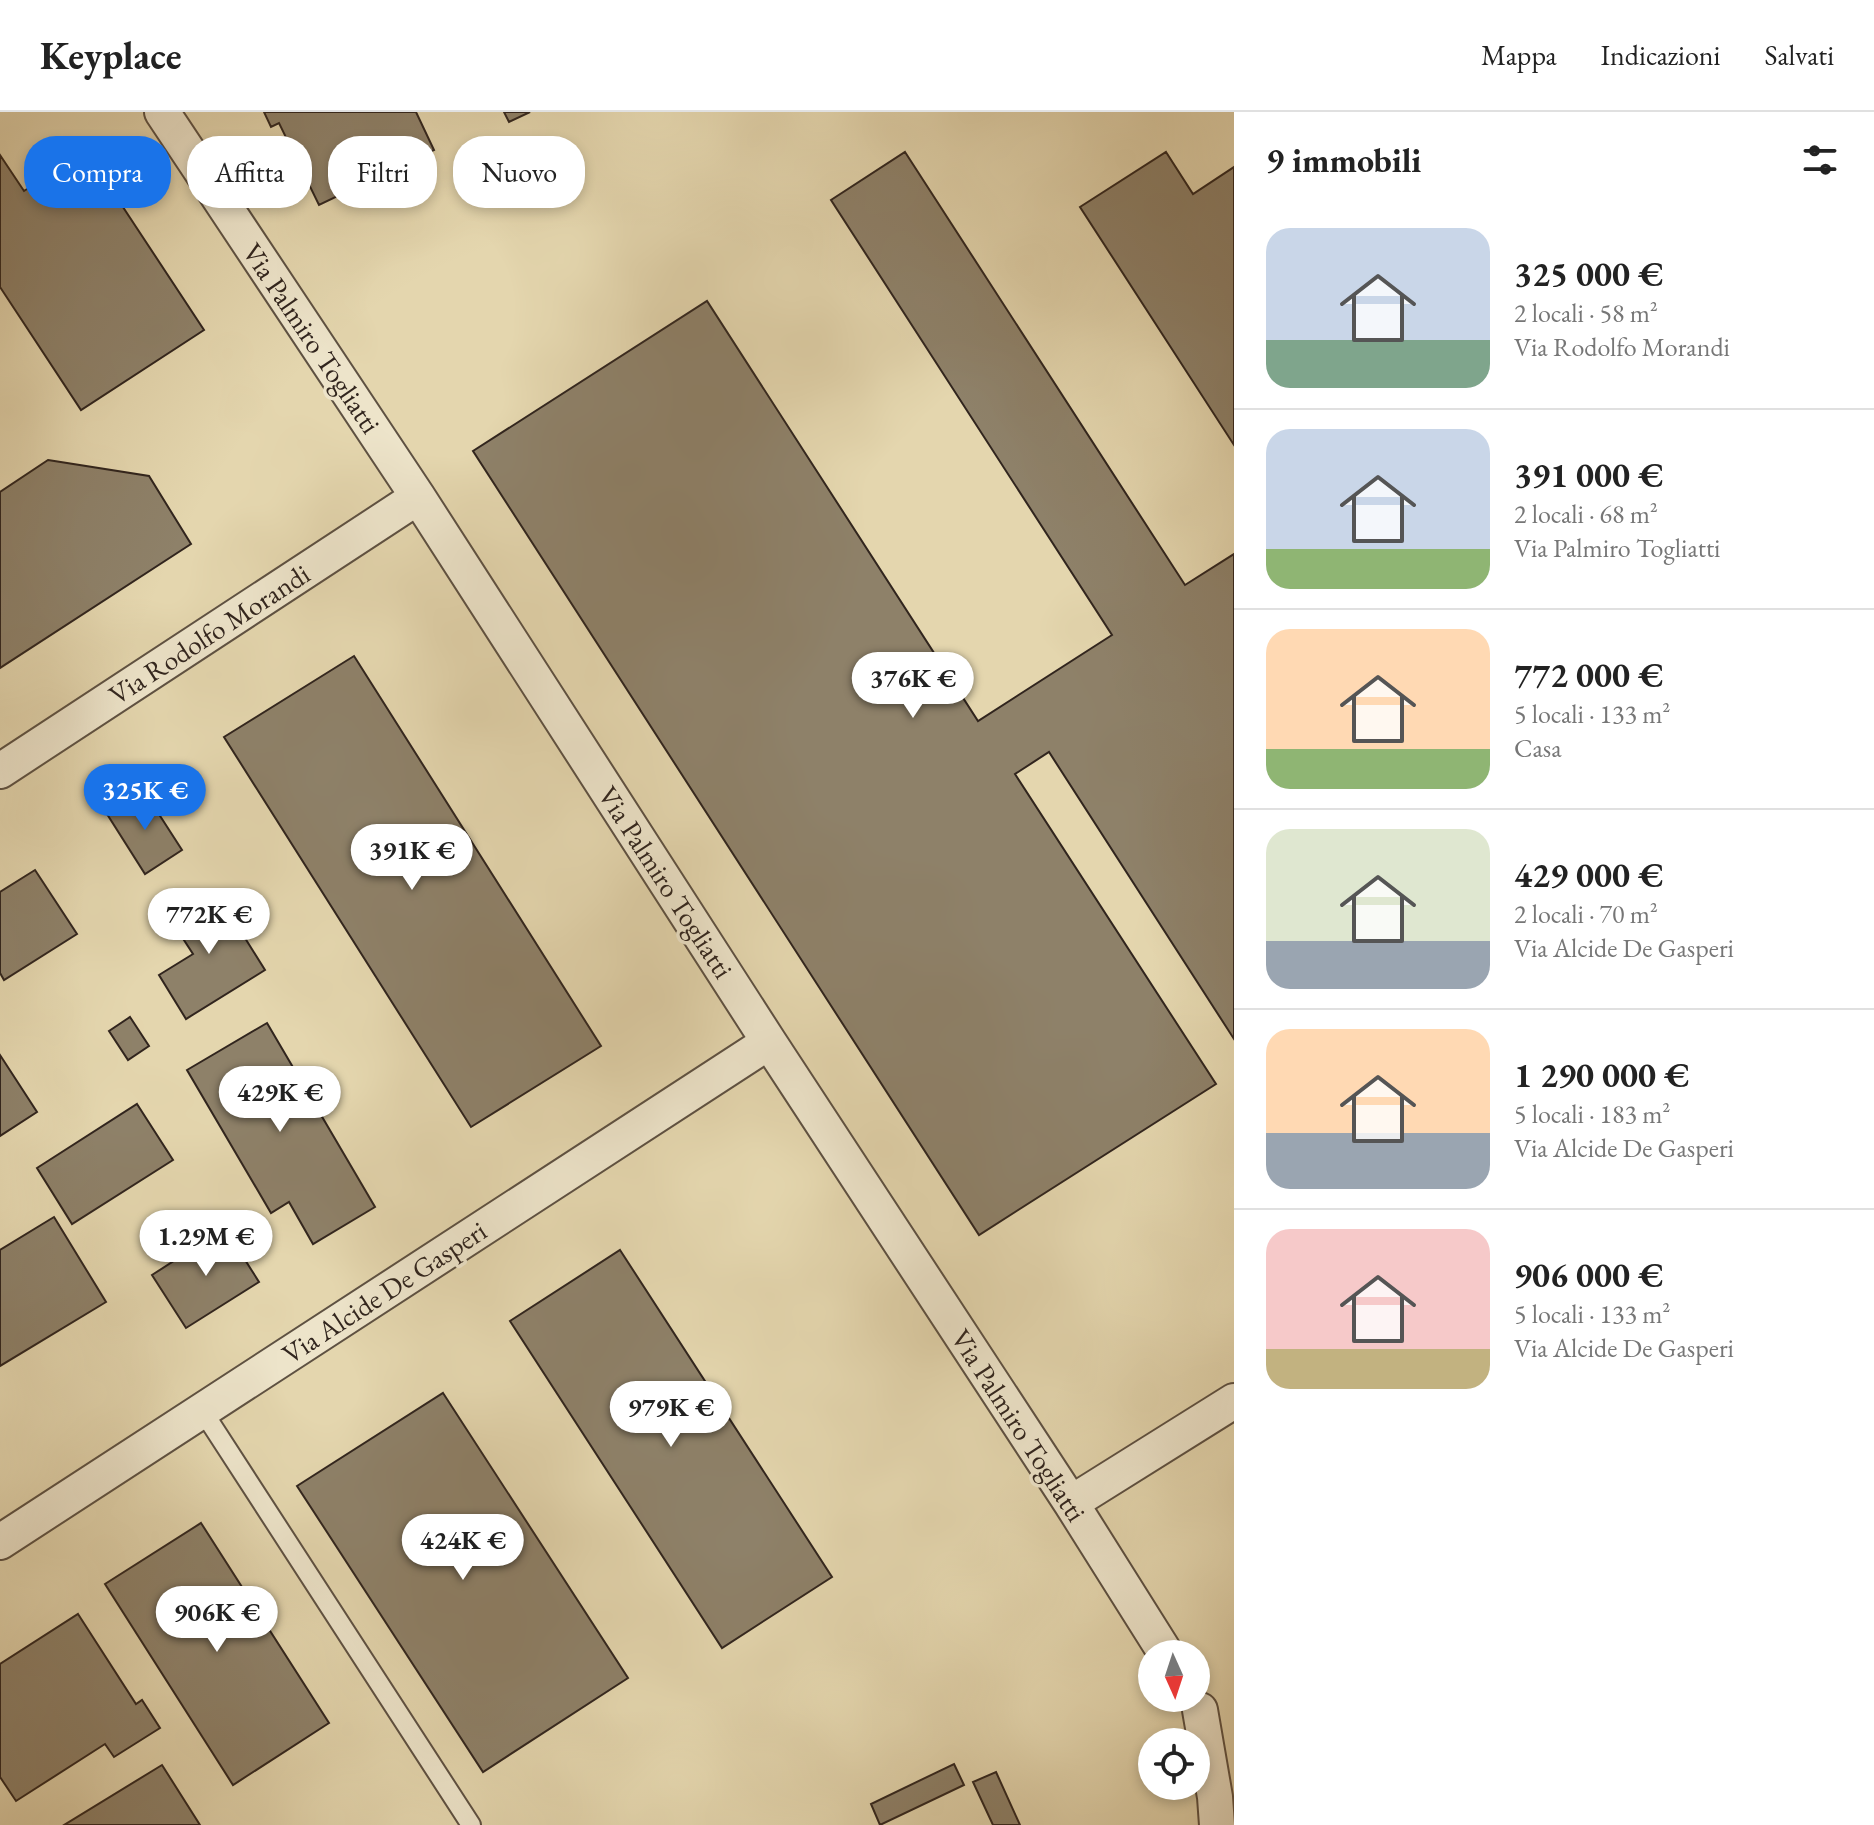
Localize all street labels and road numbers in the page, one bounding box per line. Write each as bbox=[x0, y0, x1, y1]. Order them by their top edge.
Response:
street label: Via Palmiro Togliatti bbox=[235, 236, 389, 440]
street label: Via Rodolfo Morandi bbox=[102, 555, 316, 712]
street label: Via Palmiro Togliatti bbox=[590, 779, 742, 985]
street label: Via Alcide De Gasperi bbox=[275, 1212, 493, 1372]
street label: Via Palmiro Togliatti bbox=[943, 1322, 1095, 1528]

